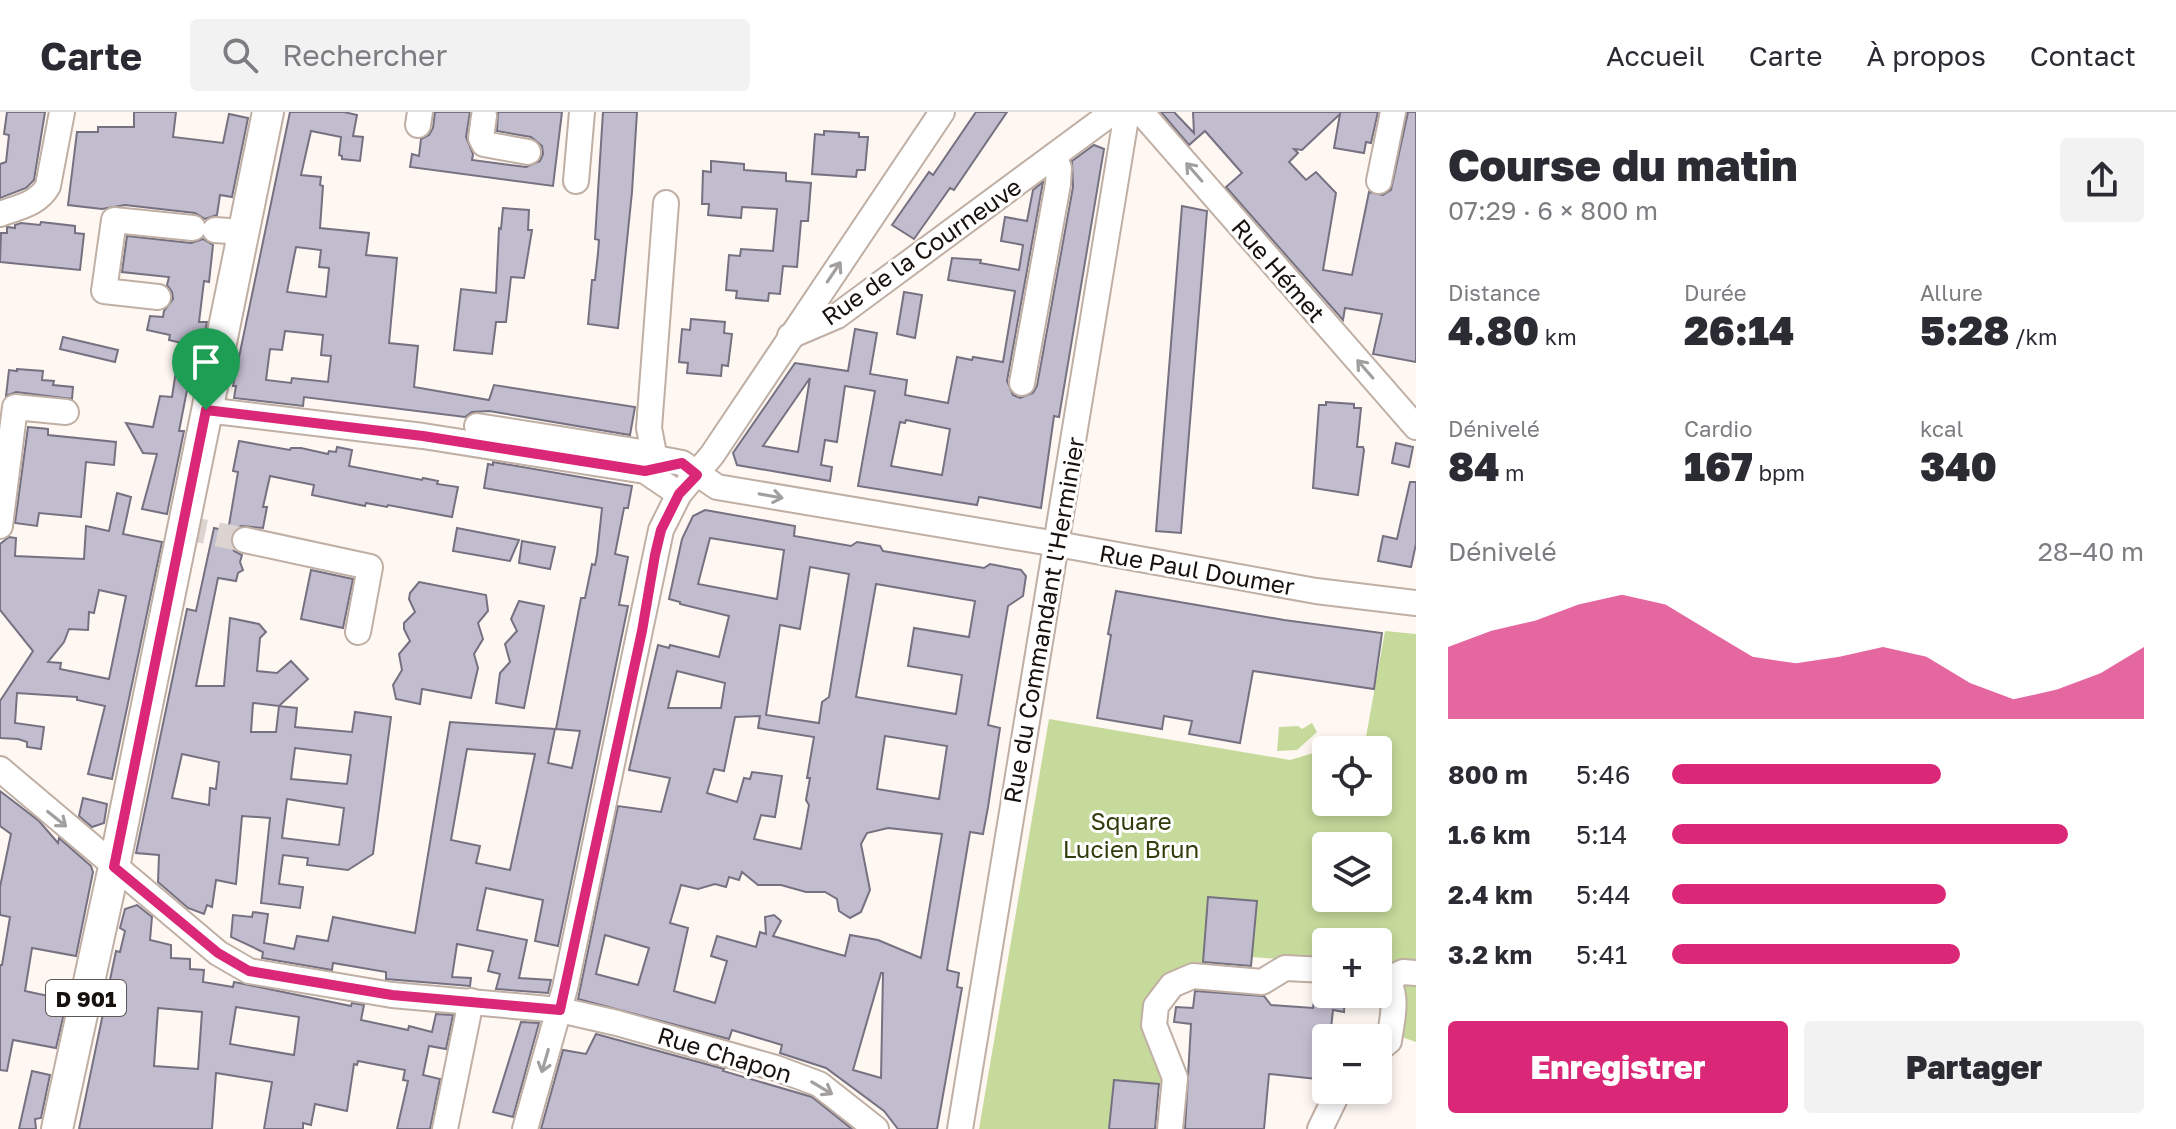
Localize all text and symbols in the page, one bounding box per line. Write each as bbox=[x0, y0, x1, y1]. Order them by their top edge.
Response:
search box bbox=[190, 19, 750, 91]
text: Carte bbox=[40, 33, 142, 78]
icon: search bbox=[218, 33, 262, 77]
text: Rechercher bbox=[282, 37, 447, 73]
text: Accueil bbox=[1606, 39, 1705, 72]
text: Carte bbox=[1749, 39, 1822, 72]
text: À propos bbox=[1866, 39, 1986, 72]
text: Contact bbox=[2030, 39, 2136, 72]
text: Course du matin bbox=[1448, 138, 1798, 191]
button: share bbox=[2060, 138, 2144, 222]
one-way arrow bbox=[1185, 163, 1203, 183]
street label: Rue de la Courneuve bbox=[816, 171, 1026, 331]
text: 07:29 · 6 × 800 m bbox=[1448, 195, 1658, 226]
street label: Rue Hémet bbox=[1226, 212, 1332, 328]
one-way arrow bbox=[826, 261, 842, 283]
text: Distance bbox=[1448, 279, 1540, 306]
text: Durée bbox=[1684, 279, 1747, 306]
text: Allure bbox=[1920, 279, 1983, 306]
text: 4.80 bbox=[1448, 306, 1539, 354]
text: 26:14 bbox=[1684, 306, 1795, 354]
text: 5:28 bbox=[1920, 306, 2009, 354]
text: km bbox=[1539, 323, 1577, 350]
text: /km bbox=[2009, 323, 2057, 350]
pin bbox=[172, 328, 240, 410]
icon: arrive bbox=[184, 340, 228, 384]
one-way arrow bbox=[1356, 359, 1374, 379]
text: Dénivelé bbox=[1448, 415, 1540, 442]
text: Cardio bbox=[1684, 415, 1752, 442]
text: kcal bbox=[1920, 415, 1963, 442]
street label: Rue du Commandant l'Herminier bbox=[996, 435, 1090, 805]
text: 84 bbox=[1448, 442, 1500, 490]
text: 167 bbox=[1684, 442, 1753, 490]
text: 340 bbox=[1920, 442, 1997, 490]
text: m bbox=[1500, 459, 1525, 486]
text: bpm bbox=[1753, 459, 1805, 486]
one-way arrow bbox=[758, 489, 783, 504]
text: Dénivelé bbox=[1448, 536, 1557, 567]
text: 28–40 m bbox=[2038, 536, 2144, 567]
street label: Rue Paul Doumer bbox=[1097, 538, 1297, 600]
map controls bbox=[1312, 736, 1392, 1104]
button: locate bbox=[1312, 736, 1392, 816]
text: 800 m bbox=[1448, 759, 1528, 790]
text: 5:46 bbox=[1576, 759, 1630, 790]
park label: Square Lucien Brun bbox=[1063, 806, 1199, 863]
one-way arrow bbox=[46, 810, 66, 828]
text: 1.6 km bbox=[1448, 819, 1531, 850]
text: 5:14 bbox=[1576, 819, 1627, 850]
button: layers bbox=[1312, 832, 1392, 912]
text: 2.4 km bbox=[1448, 879, 1533, 910]
text: 5:44 bbox=[1576, 879, 1631, 910]
button: + bbox=[1312, 928, 1392, 1008]
text: 3.2 km bbox=[1448, 939, 1532, 970]
text: 5:41 bbox=[1576, 939, 1627, 970]
road number: D 901 bbox=[46, 980, 126, 1016]
street label: Rue Chapon bbox=[654, 1020, 796, 1088]
button: Enregistrer bbox=[1448, 1021, 1788, 1113]
button: Partager bbox=[1804, 1021, 2144, 1113]
button: − bbox=[1312, 1024, 1392, 1104]
one-way arrow bbox=[537, 1047, 552, 1073]
one-way arrow bbox=[810, 1080, 833, 1096]

